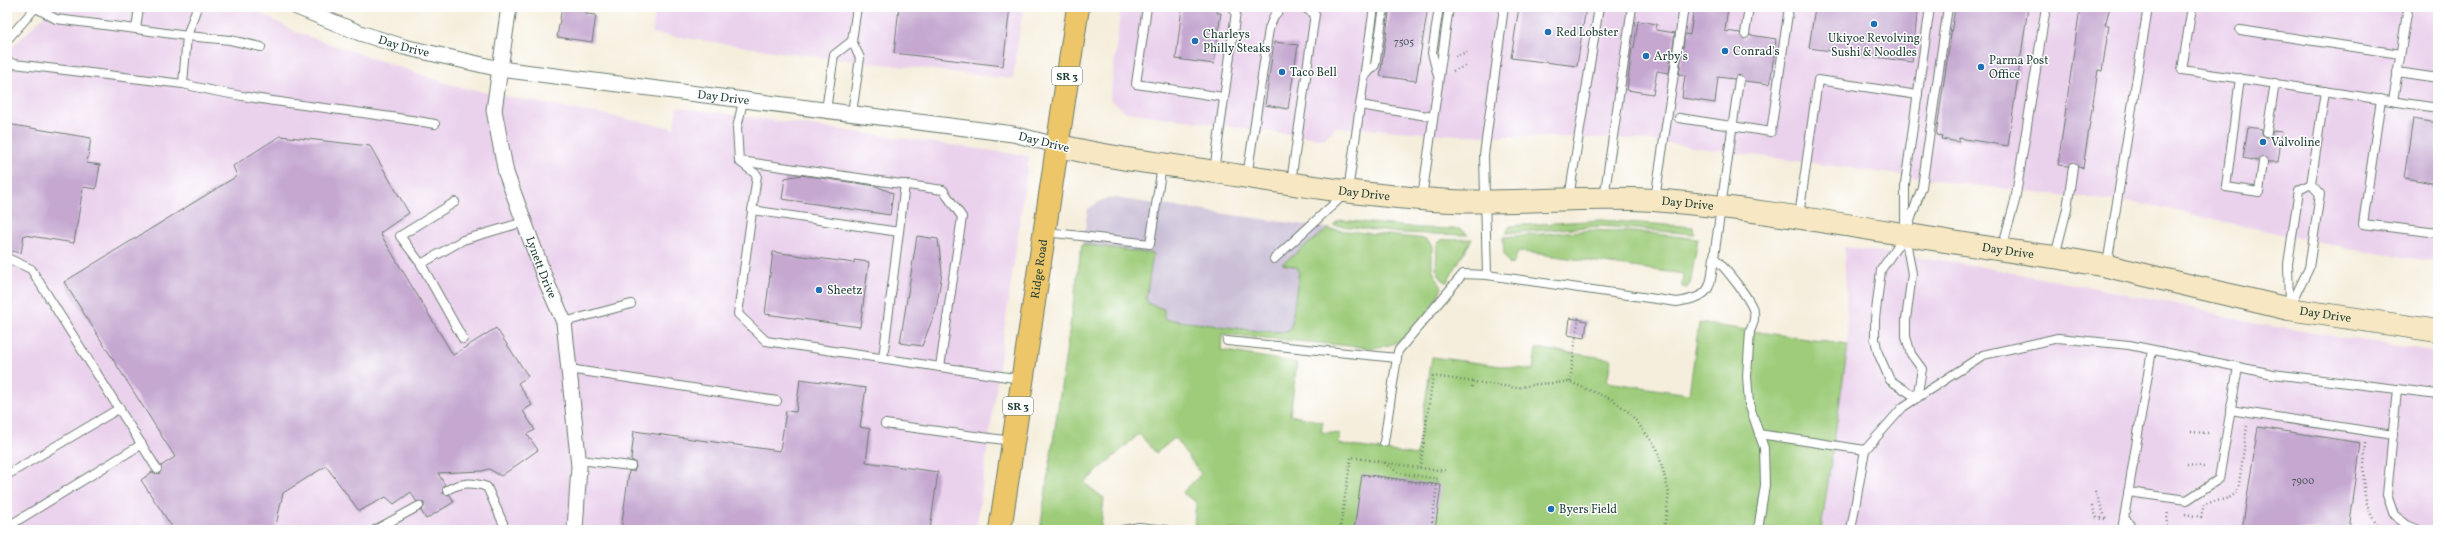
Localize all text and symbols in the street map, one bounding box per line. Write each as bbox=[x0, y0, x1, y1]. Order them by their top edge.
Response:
marker: Ukiyoe Revolving Sushi & Noodles bbox=[1869, 19, 1879, 29]
place label: Red Lobster bbox=[1556, 25, 1618, 41]
place label: Charleys Philly Steaks bbox=[1203, 27, 1271, 57]
marker: Red Lobster bbox=[1543, 27, 1553, 37]
place label: Ukiyoe Revolving Sushi & Noodles bbox=[1828, 31, 1920, 61]
street label: Day Drive bbox=[376, 32, 431, 62]
house number: 7505 bbox=[1394, 35, 1414, 49]
marker: Charleys Philly Steaks bbox=[1190, 36, 1200, 46]
place label: Conrad's bbox=[1733, 44, 1780, 60]
marker: Conrad's bbox=[1720, 46, 1730, 56]
place label: Arby's bbox=[1654, 49, 1688, 65]
marker: Arby's bbox=[1641, 51, 1651, 61]
place label: Parma Post Office bbox=[1989, 53, 2048, 83]
marker: Parma Post Office bbox=[1976, 62, 1986, 72]
place label: Taco Bell bbox=[1290, 65, 1337, 81]
road number: SR 3 bbox=[1052, 67, 1082, 85]
marker: Taco Bell bbox=[1277, 67, 1287, 77]
street label: Day Drive bbox=[696, 87, 751, 110]
street label: Day Drive bbox=[1016, 129, 1071, 157]
place label: Valvoline bbox=[2271, 135, 2321, 151]
marker: Valvoline bbox=[2258, 137, 2268, 147]
street label: Day Drive bbox=[1337, 183, 1391, 205]
street label: Day Drive bbox=[1661, 194, 1715, 215]
street label: Lynett Drive bbox=[521, 234, 560, 302]
street label: Ridge Road bbox=[1028, 238, 1052, 300]
street label: Day Drive bbox=[1981, 240, 2035, 263]
place label: Sheetz bbox=[827, 283, 862, 299]
marker: Sheetz bbox=[814, 285, 824, 295]
street label: Day Drive bbox=[2298, 304, 2353, 327]
road number: SR 3 bbox=[1003, 397, 1033, 415]
house number: 7900 bbox=[2292, 474, 2314, 488]
place label: Byers Field bbox=[1559, 502, 1617, 518]
marker: Byers Field bbox=[1546, 504, 1556, 514]

